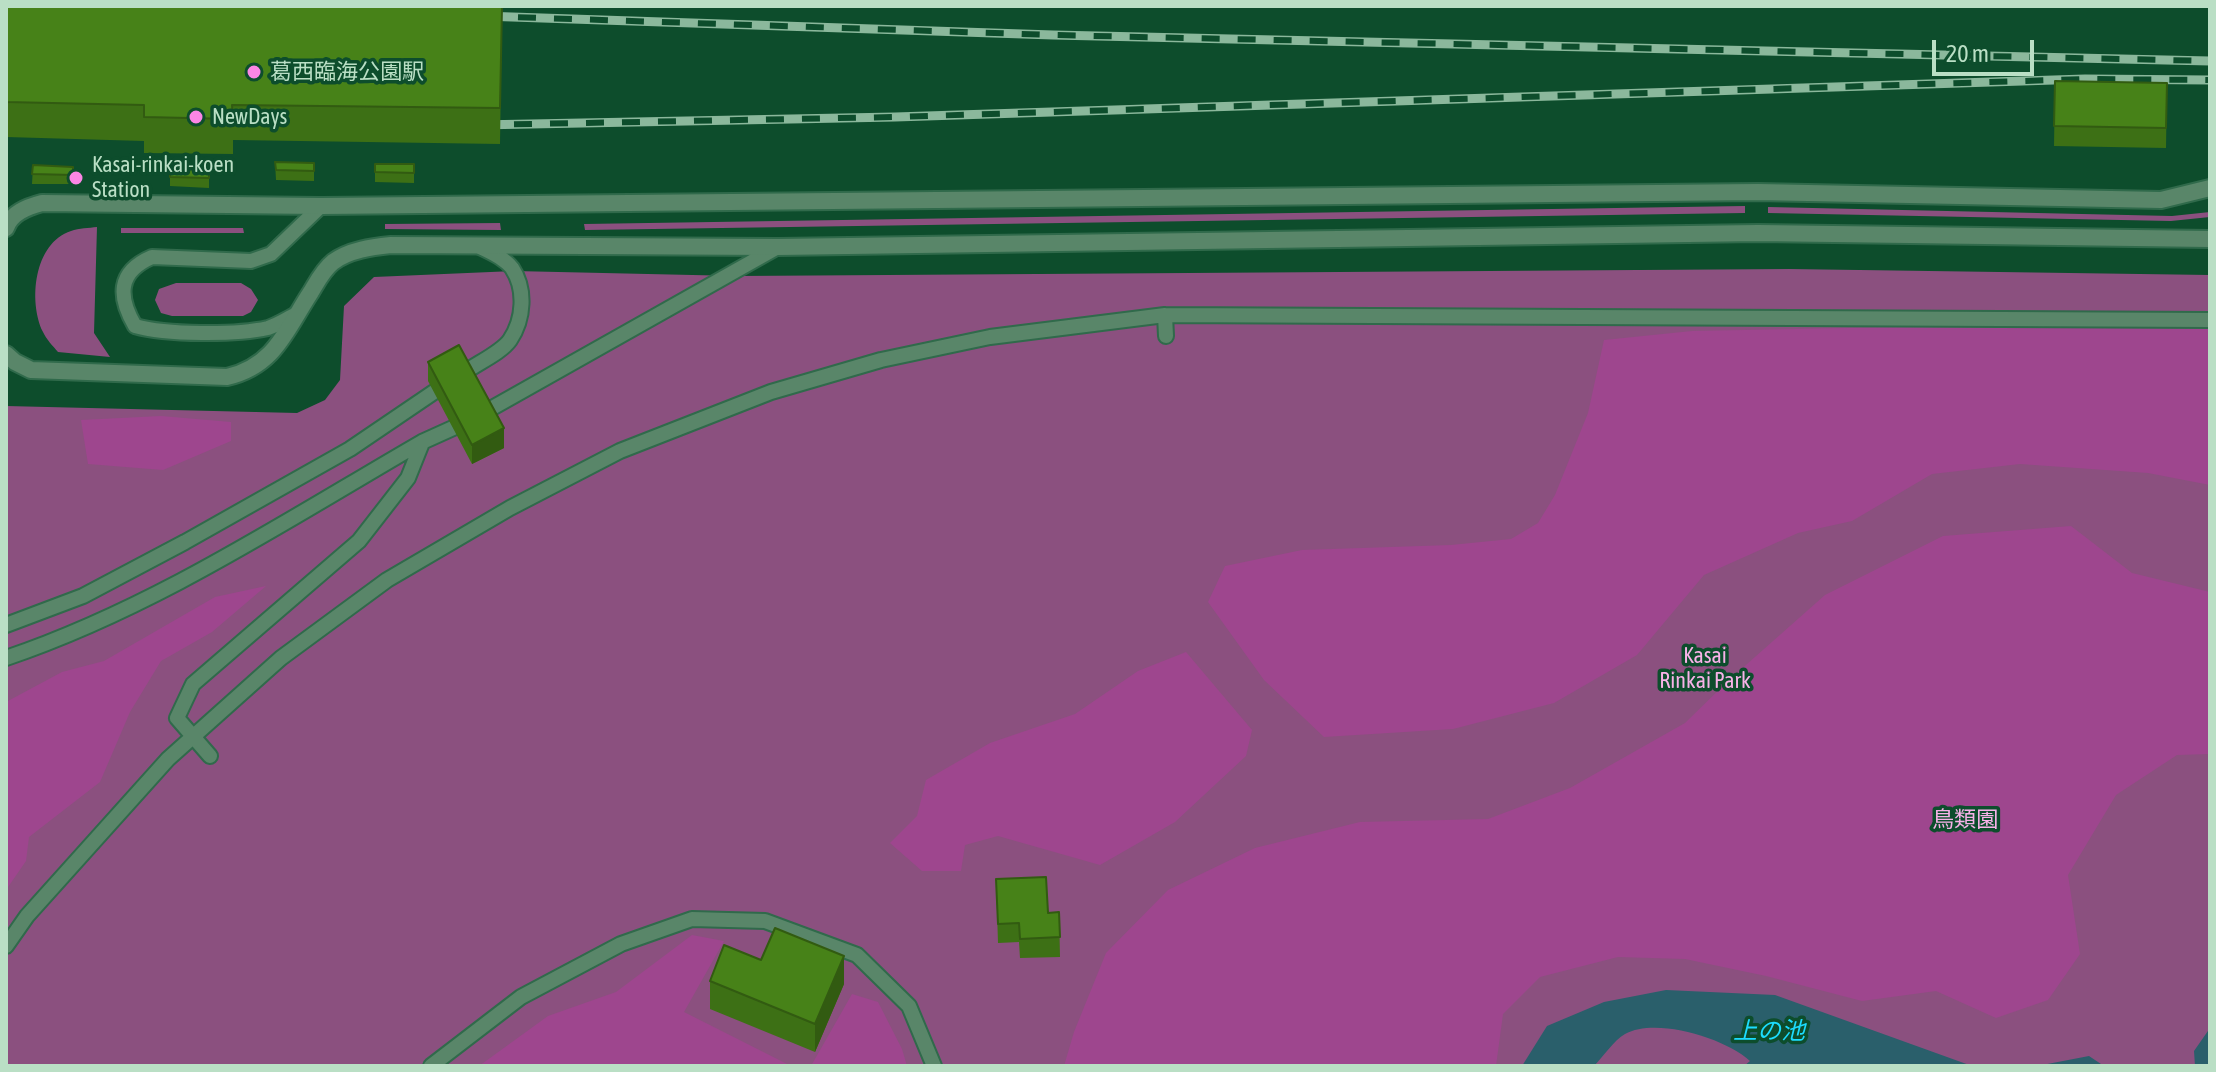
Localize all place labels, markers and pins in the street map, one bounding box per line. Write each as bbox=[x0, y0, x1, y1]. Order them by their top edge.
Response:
place label: 葛西臨海公園駅 bbox=[270, 59, 424, 85]
marker: 葛西臨海公園駅 bbox=[245, 63, 263, 81]
place label: NewDays bbox=[212, 104, 287, 130]
marker: NewDays bbox=[187, 108, 205, 126]
place label: Kasai-rinkai-koen Station bbox=[92, 152, 234, 204]
marker: Kasai-rinkai-koen Station bbox=[67, 169, 85, 187]

